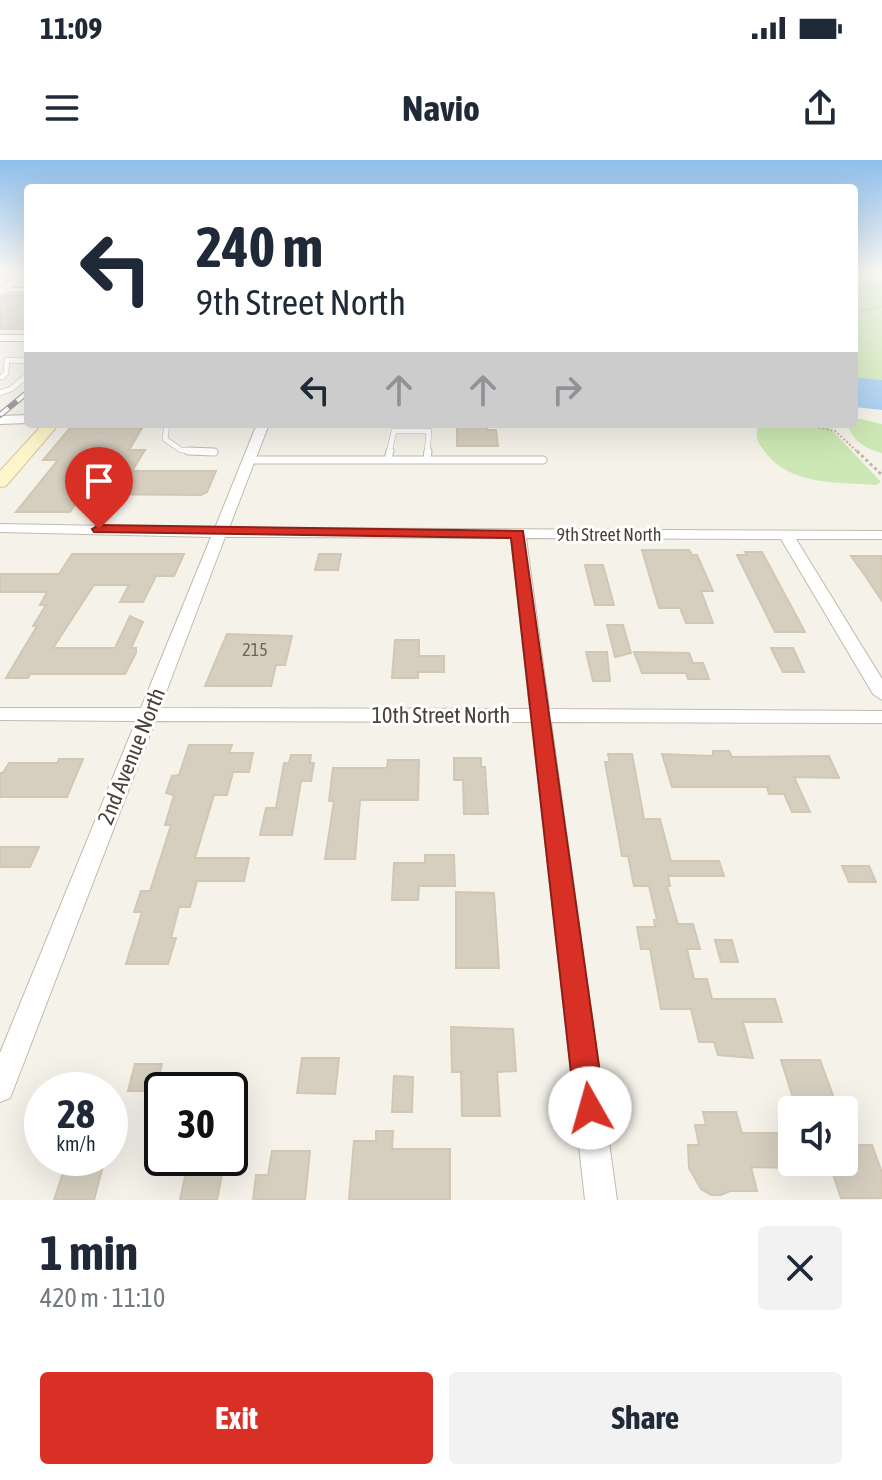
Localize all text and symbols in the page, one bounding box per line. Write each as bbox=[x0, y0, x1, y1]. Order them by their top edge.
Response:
text: 11:09 bbox=[40, 11, 102, 45]
icon: menu bbox=[40, 86, 84, 130]
icon: share bbox=[798, 86, 842, 130]
text: Navio bbox=[402, 87, 480, 129]
text: 240 m bbox=[196, 215, 323, 279]
icon: left bbox=[64, 216, 168, 320]
text: 9th Street North bbox=[196, 281, 406, 323]
icon: left bbox=[293, 368, 337, 412]
icon: ahead bbox=[377, 368, 421, 412]
icon: ahead bbox=[461, 368, 505, 412]
icon: right bbox=[545, 368, 589, 412]
pin bbox=[65, 447, 133, 529]
icon: arrive bbox=[77, 459, 121, 503]
street label: 9th Street North bbox=[557, 524, 661, 545]
house number: 215 bbox=[242, 639, 268, 660]
street label: 2nd Avenue North bbox=[92, 684, 170, 828]
street label: 10th Street North bbox=[372, 702, 510, 728]
position arrow bbox=[548, 1066, 632, 1150]
speed limit sign: 30 bbox=[144, 1072, 248, 1176]
text: 28 bbox=[57, 1091, 95, 1136]
map controls bbox=[778, 1096, 858, 1176]
button: sound bbox=[778, 1096, 858, 1176]
text: km/h bbox=[56, 1132, 96, 1155]
text: 1 min bbox=[40, 1225, 138, 1280]
button: close bbox=[758, 1226, 842, 1310]
text: 420 m · 11:10 bbox=[40, 1283, 165, 1313]
button: Exit bbox=[40, 1372, 433, 1464]
button: Share bbox=[449, 1372, 842, 1464]

